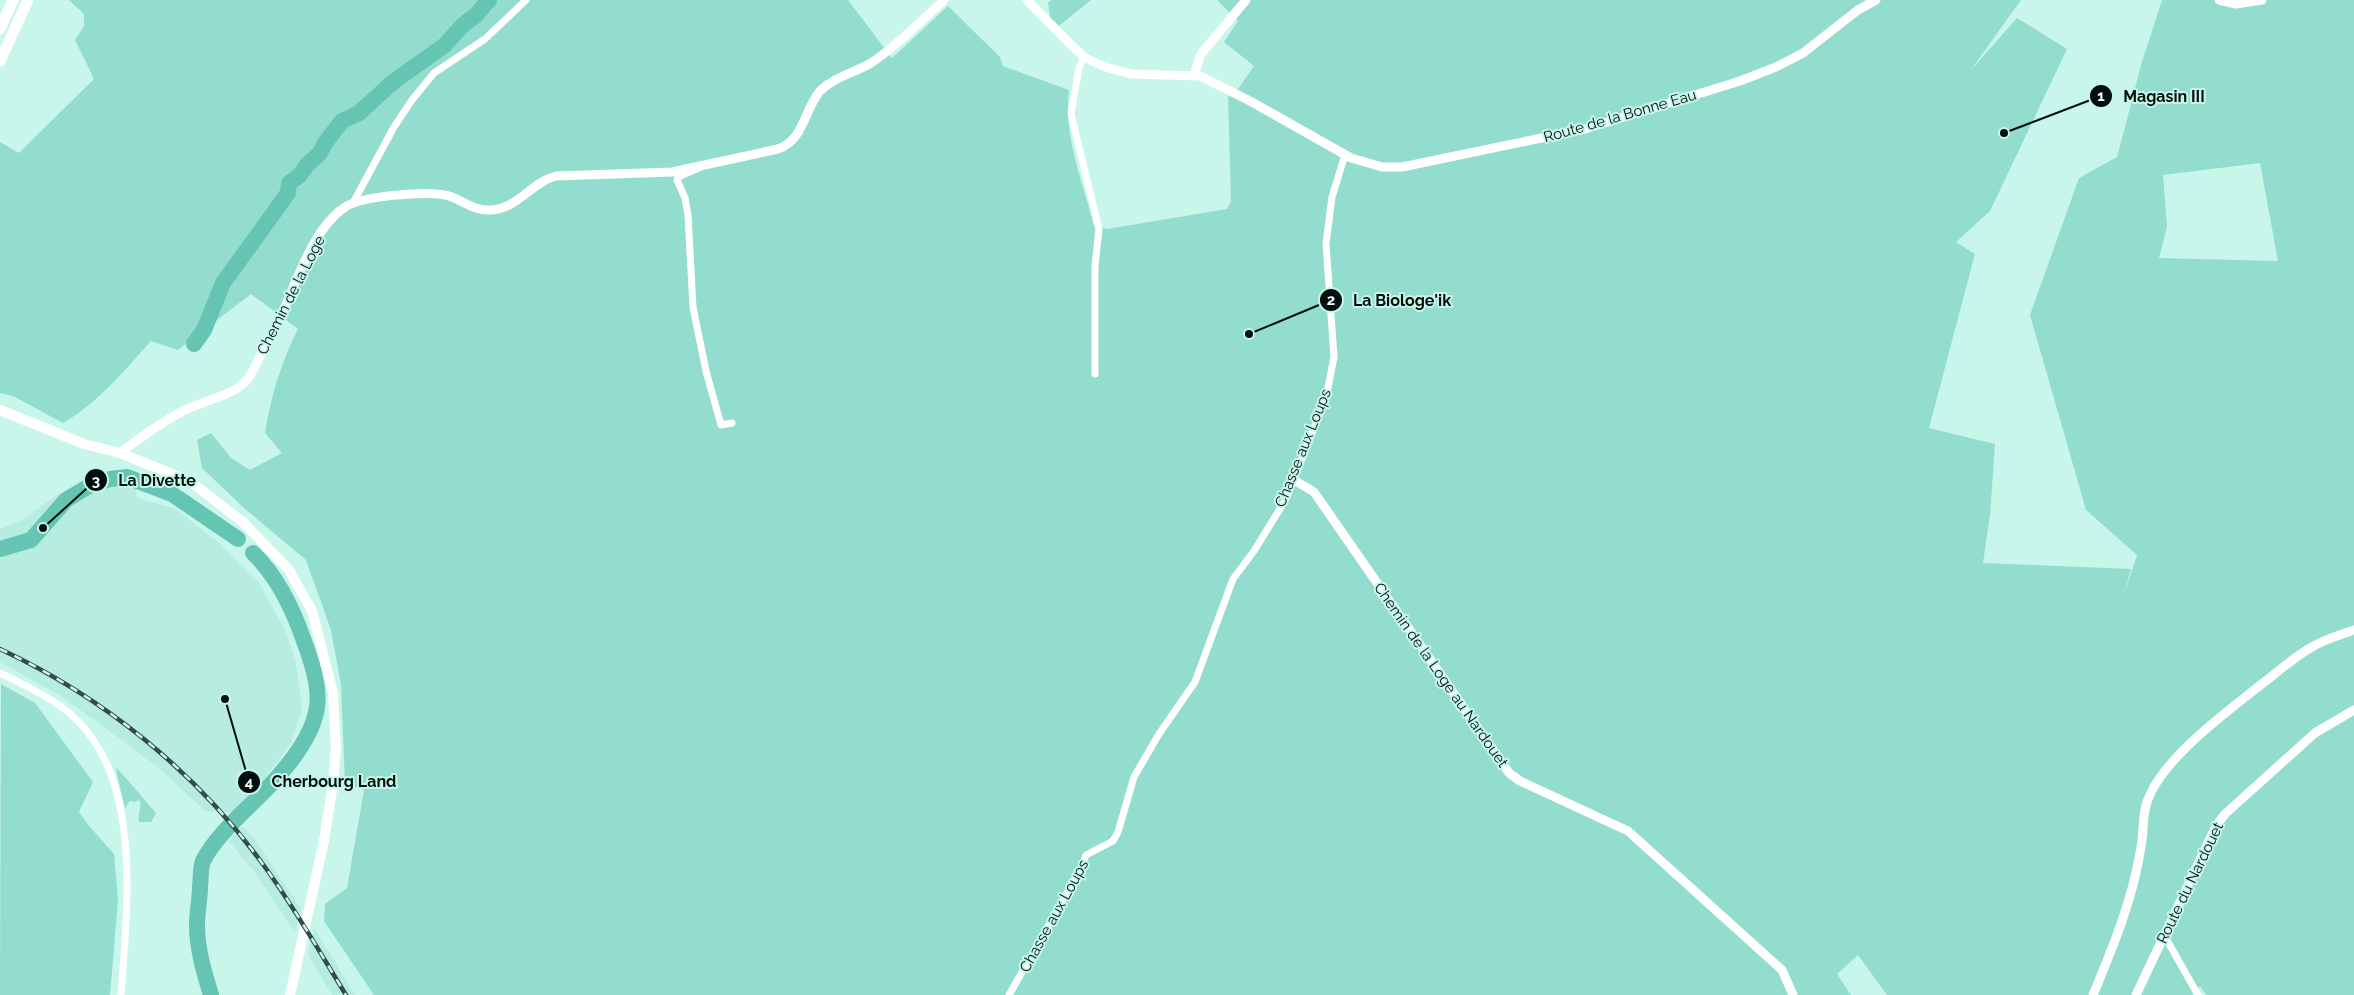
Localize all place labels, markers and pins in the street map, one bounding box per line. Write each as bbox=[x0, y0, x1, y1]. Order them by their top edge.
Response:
callout: Magasin III bbox=[2088, 80, 2215, 111]
callout: La Biologe'ik bbox=[1318, 284, 1462, 315]
callout: La Divette bbox=[83, 465, 206, 496]
callout: Cherbourg Land bbox=[236, 766, 406, 797]

